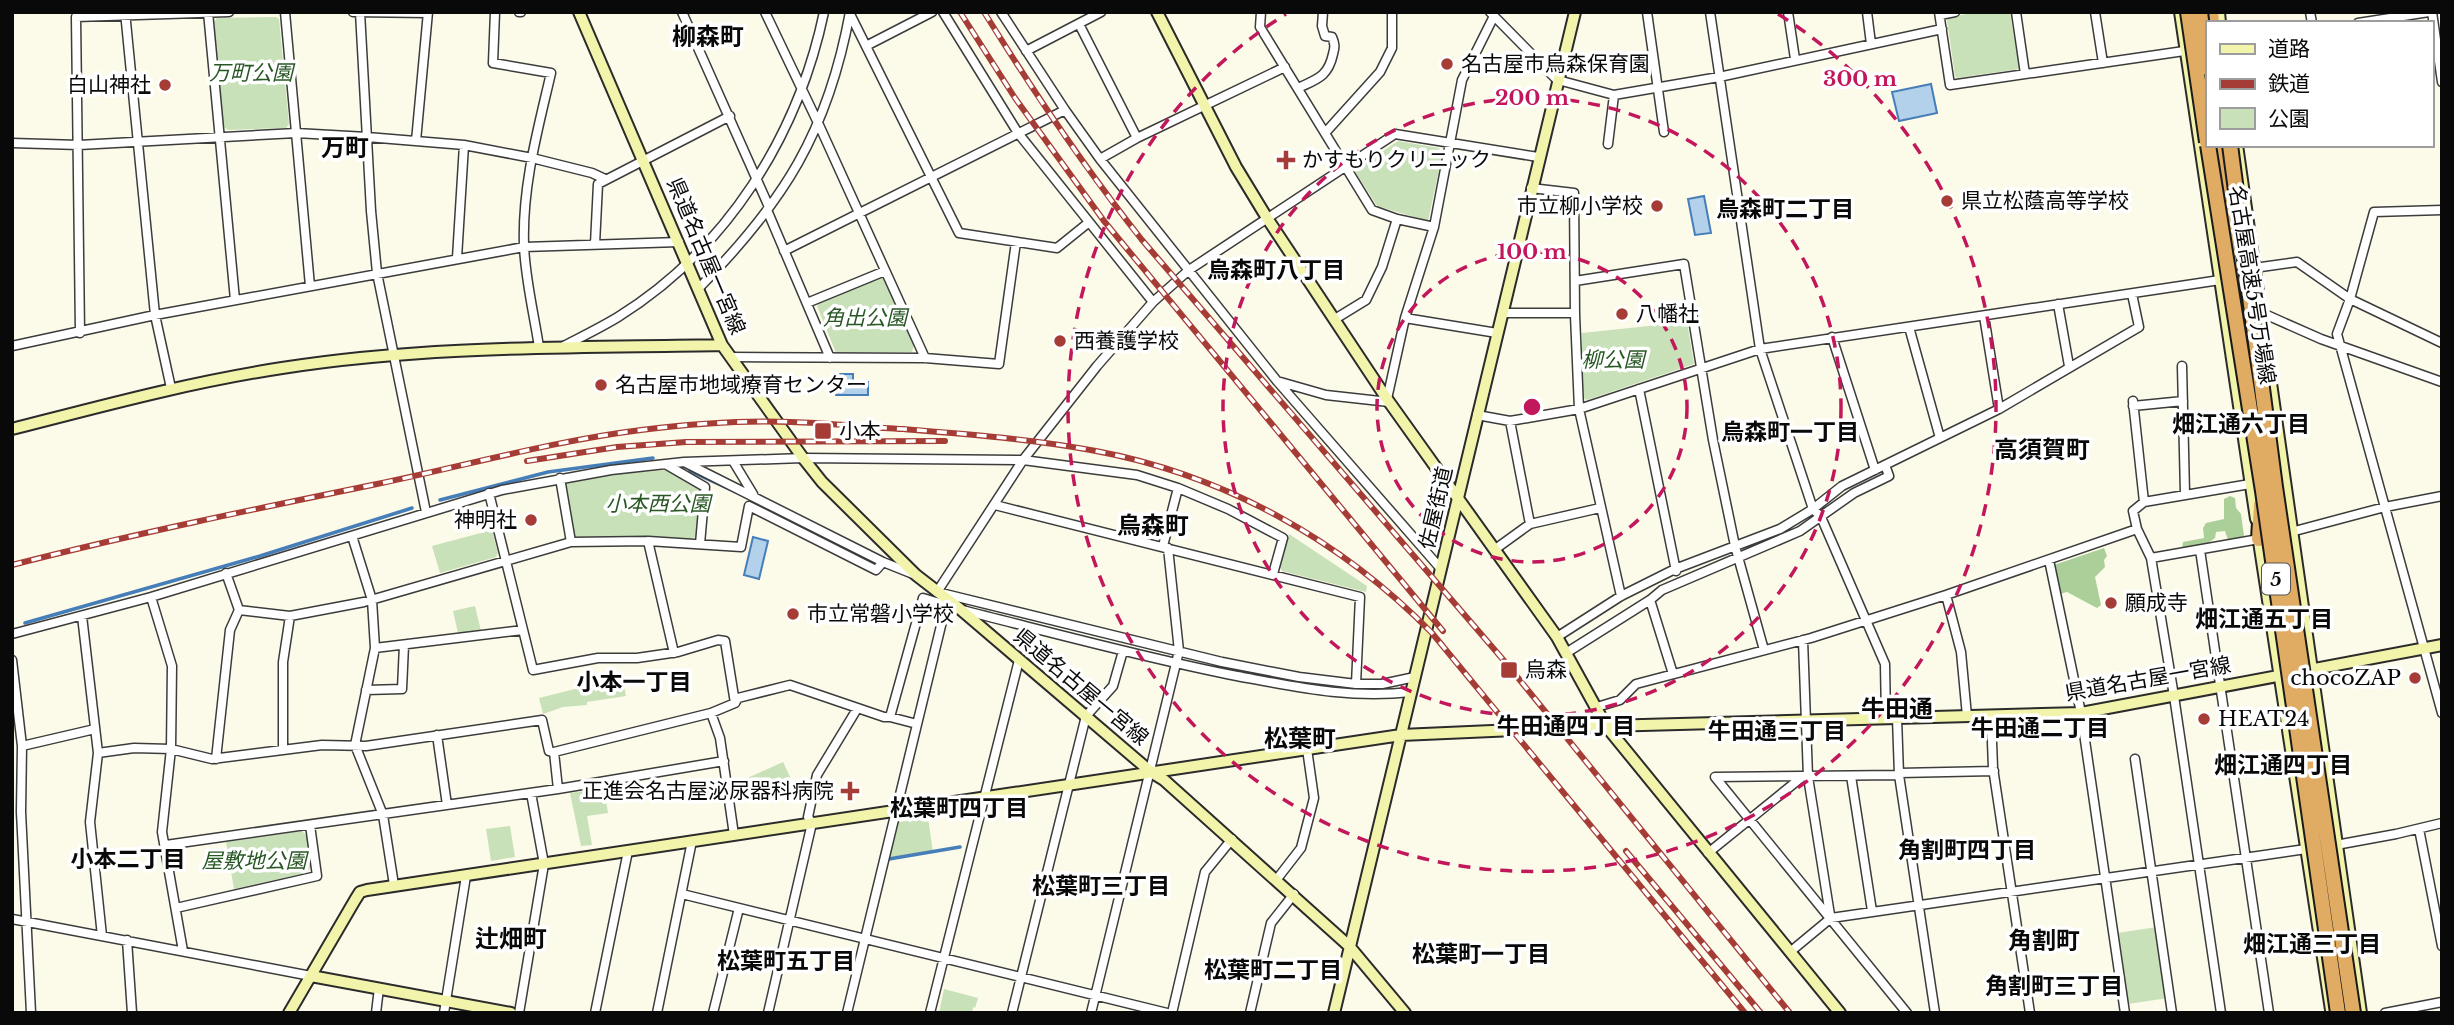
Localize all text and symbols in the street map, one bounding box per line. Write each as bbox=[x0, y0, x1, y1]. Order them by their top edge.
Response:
legend bbox=[2206, 21, 2433, 147]
district label: 柳森町 bbox=[672, 22, 744, 51]
text: 道路 bbox=[2268, 36, 2310, 62]
place label: 名古屋市烏森保育園 bbox=[1461, 51, 1650, 77]
marker: 名古屋市烏森保育園 bbox=[1439, 56, 1455, 72]
park label: 万町公園 bbox=[209, 60, 296, 86]
text: 300 m bbox=[1823, 66, 1897, 92]
text: 鉄道 bbox=[2268, 71, 2310, 97]
place label: 白山神社 bbox=[67, 72, 151, 98]
marker: 白山神社 bbox=[157, 77, 173, 93]
text: 200 m bbox=[1495, 85, 1569, 111]
text: 公園 bbox=[2268, 106, 2310, 132]
district label: 万町 bbox=[321, 133, 369, 162]
place label: かすもりクリニック bbox=[1302, 147, 1491, 173]
marker: かすもりクリニック bbox=[1276, 150, 1296, 170]
street label: 県道名古屋一宮線 bbox=[661, 174, 751, 338]
street label: 名古屋高速5号万場線 bbox=[2223, 184, 2281, 386]
place label: 県立松蔭高等学校 bbox=[1961, 188, 2129, 214]
place label: 市立柳小学校 bbox=[1517, 193, 1643, 219]
marker: 県立松蔭高等学校 bbox=[1939, 193, 1955, 209]
district label: 烏森町二丁目 bbox=[1716, 195, 1854, 223]
marker: 市立柳小学校 bbox=[1649, 198, 1665, 214]
text: 100 m bbox=[1497, 239, 1567, 265]
district label: 烏森町八丁目 bbox=[1207, 256, 1345, 284]
place label: 八幡社 bbox=[1636, 301, 1699, 327]
park label: 角出公園 bbox=[823, 305, 910, 331]
marker: 八幡社 bbox=[1614, 306, 1630, 322]
place label: 西養護学校 bbox=[1074, 328, 1179, 354]
marker: 西養護学校 bbox=[1052, 333, 1068, 349]
park label: 柳公園 bbox=[1582, 347, 1647, 373]
place label: 名古屋市地域療育センター bbox=[615, 372, 867, 398]
marker: 名古屋市地域療育センター bbox=[593, 377, 609, 393]
centre of rings bbox=[1520, 395, 1544, 419]
district label: 畑江通六丁目 bbox=[2172, 410, 2310, 438]
place label: 小本 bbox=[839, 418, 881, 444]
district label: 烏森町一丁目 bbox=[1721, 418, 1859, 446]
marker: 小本 bbox=[813, 421, 833, 441]
district label: 高須賀町 bbox=[1994, 435, 2090, 464]
street label: 佐屋街道 bbox=[1414, 464, 1458, 552]
park label: 小本西公園 bbox=[606, 491, 713, 517]
place label: 神明社 bbox=[454, 507, 517, 533]
district label: 烏森町 bbox=[1117, 511, 1189, 540]
marker: 神明社 bbox=[523, 512, 539, 528]
road number: 5 bbox=[2262, 564, 2290, 594]
place label: 願成寺 bbox=[2125, 590, 2188, 616]
marker: 願成寺 bbox=[2103, 595, 2119, 611]
place label: 市立常磐小学校 bbox=[807, 601, 954, 627]
district label: 畑江通五丁目 bbox=[2195, 605, 2333, 633]
marker: 市立常磐小学校 bbox=[785, 606, 801, 622]
street label: 県道名古屋一宮線 bbox=[1008, 623, 1154, 751]
street label: 県道名古屋一宮線 bbox=[2063, 652, 2233, 706]
place label: 烏森 bbox=[1525, 657, 1567, 683]
marker: 烏森 bbox=[1499, 660, 1519, 680]
place label: chocoZAP bbox=[2290, 665, 2401, 691]
district label: 小本一丁目 bbox=[577, 668, 692, 696]
marker: chocoZAP bbox=[2407, 670, 2423, 686]
district label: 牛田通 bbox=[1861, 694, 1933, 723]
place label: HEAT24 bbox=[2218, 706, 2309, 732]
marker: HEAT24 bbox=[2196, 711, 2212, 727]
district label: 牛田通四丁目 bbox=[1497, 712, 1635, 740]
district label: 牛田通二丁目 bbox=[1971, 714, 2109, 742]
district label: 牛田通三丁目 bbox=[1708, 717, 1846, 745]
district label: 松葉町 bbox=[1264, 724, 1336, 753]
district label: 畑江通四丁目 bbox=[2214, 751, 2352, 779]
place label: 正進会名古屋泌尿器科病院 bbox=[582, 778, 834, 804]
marker: 正進会名古屋泌尿器科病院 bbox=[840, 781, 860, 801]
district label: 松葉町四丁目 bbox=[890, 794, 1028, 822]
district label: 角割町四丁目 bbox=[1898, 836, 2036, 864]
district label: 小本二丁目 bbox=[71, 845, 186, 873]
park label: 屋敷地公園 bbox=[202, 848, 309, 874]
district label: 松葉町三丁目 bbox=[1032, 872, 1170, 900]
district label: 辻畑町 bbox=[475, 924, 547, 953]
district label: 角割町 bbox=[2008, 926, 2080, 955]
district label: 畑江通三丁目 bbox=[2243, 930, 2381, 958]
district label: 松葉町一丁目 bbox=[1412, 940, 1550, 968]
district label: 松葉町五丁目 bbox=[717, 947, 855, 975]
district label: 松葉町二丁目 bbox=[1204, 956, 1342, 984]
district label: 角割町三丁目 bbox=[1985, 972, 2123, 1000]

